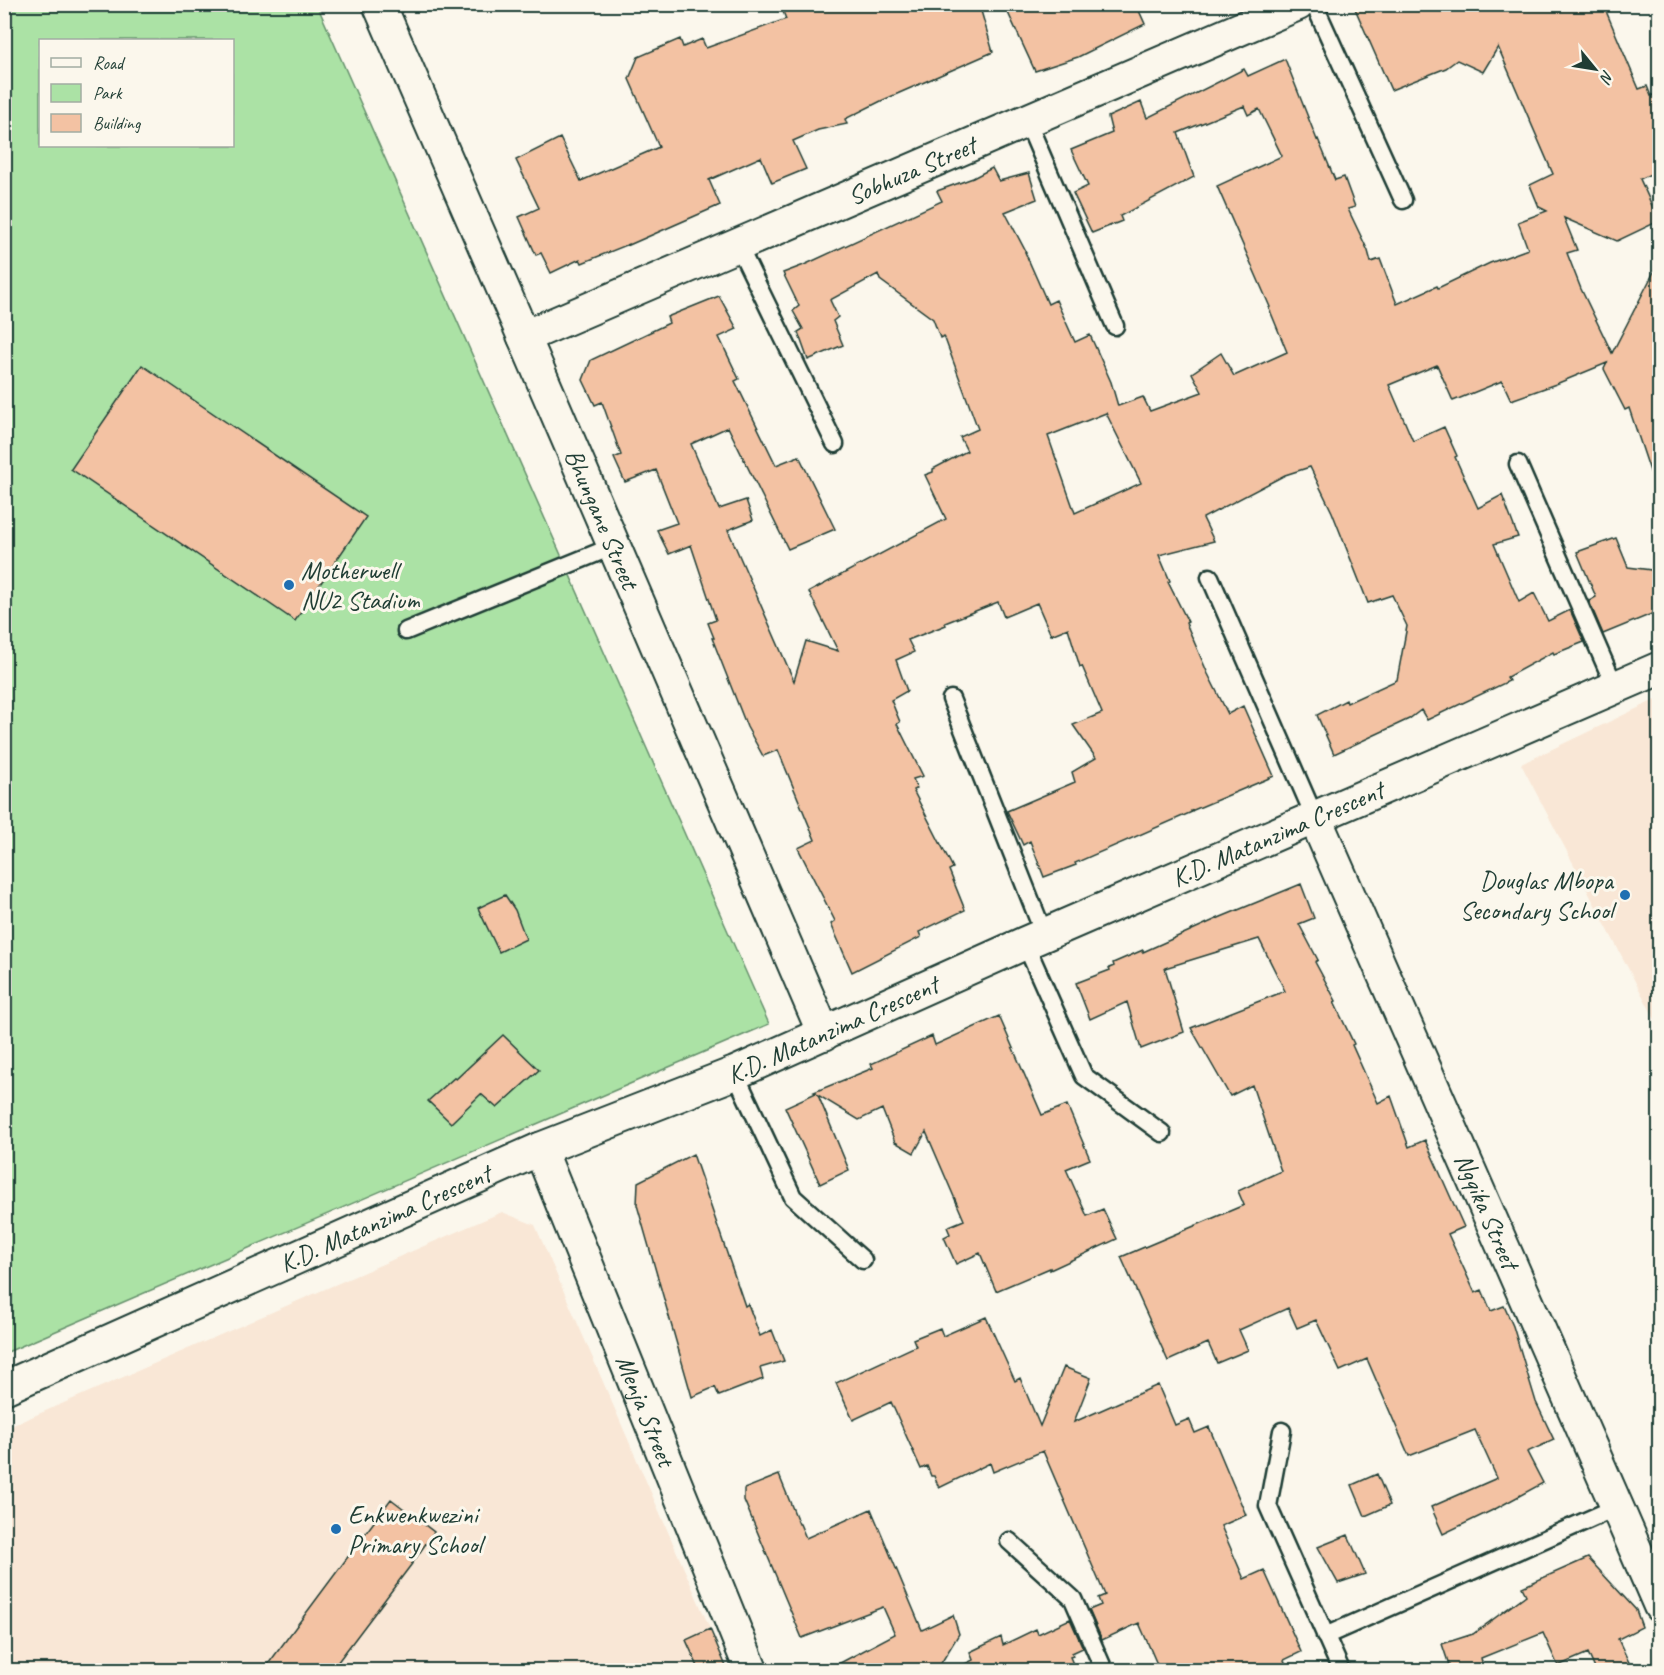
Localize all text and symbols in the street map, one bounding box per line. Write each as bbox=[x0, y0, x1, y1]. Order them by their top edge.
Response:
legend bbox=[39, 39, 234, 147]
north arrow bbox=[1565, 39, 1625, 99]
text: Road bbox=[93, 52, 126, 74]
text: N bbox=[1594, 67, 1618, 88]
text: Park bbox=[93, 82, 123, 104]
text: Building bbox=[93, 112, 142, 134]
street label: Sobhuza Street bbox=[843, 127, 984, 213]
street label: Bhungane Street bbox=[557, 444, 647, 596]
place label: Motherwell NU2 Stadium bbox=[301, 554, 421, 617]
marker: Motherwell NU2 Stadium bbox=[282, 578, 296, 592]
street label: K.D. Matanzima Crescent bbox=[1167, 772, 1392, 895]
place label: Douglas Mbopa Secondary School bbox=[1460, 864, 1618, 927]
marker: Douglas Mbopa Secondary School bbox=[1618, 888, 1632, 902]
street label: K.D. Matanzima Crescent bbox=[723, 967, 946, 1091]
street label: Ngqika Street bbox=[1447, 1148, 1528, 1277]
street label: K.D. Matanzima Crescent bbox=[274, 1156, 499, 1280]
street label: Menja Street bbox=[608, 1350, 684, 1473]
place label: Enkwenkwezini Primary School bbox=[348, 1498, 486, 1561]
marker: Enkwenkwezini Primary School bbox=[329, 1522, 343, 1536]

